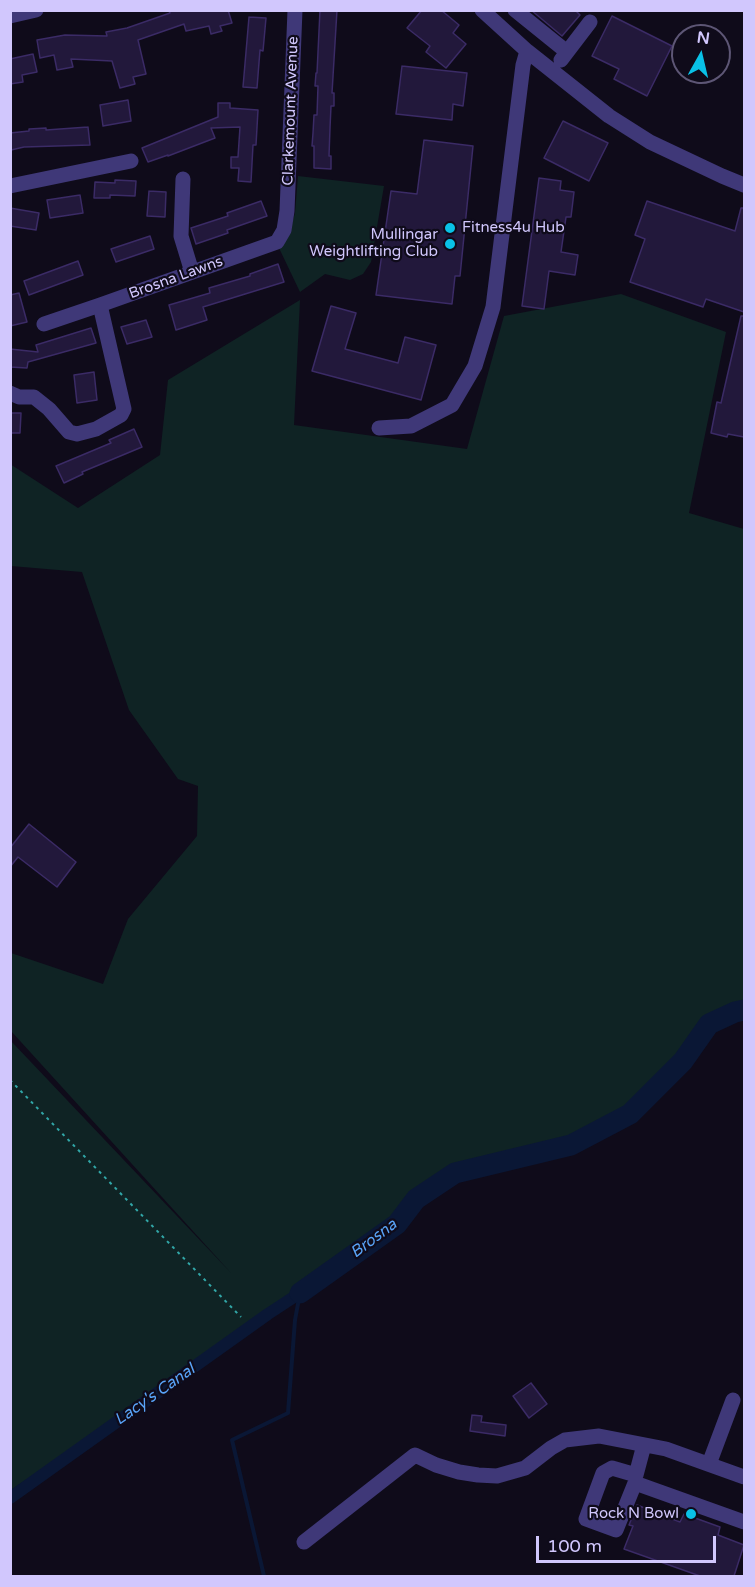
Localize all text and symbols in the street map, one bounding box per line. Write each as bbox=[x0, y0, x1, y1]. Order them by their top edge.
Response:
north arrow bbox=[671, 24, 731, 84]
text: N bbox=[695, 27, 711, 49]
street label: Clarkemount Avenue bbox=[279, 36, 303, 186]
place label: Fitness4u Hub bbox=[462, 219, 565, 237]
marker: Fitness4u Hub bbox=[443, 221, 457, 235]
place label: Mullingar Weightlifting Club bbox=[309, 226, 438, 261]
marker: Mullingar Weightlifting Club bbox=[443, 237, 457, 251]
street label: Brosna Lawns bbox=[127, 253, 225, 303]
water label: Brosna bbox=[347, 1215, 401, 1263]
water label: Lacy's Canal bbox=[111, 1360, 199, 1430]
place label: Rock N Bowl bbox=[588, 1505, 679, 1523]
marker: Rock N Bowl bbox=[684, 1507, 698, 1521]
scale bar bbox=[539, 1524, 719, 1562]
text: 100 m bbox=[547, 1535, 602, 1557]

